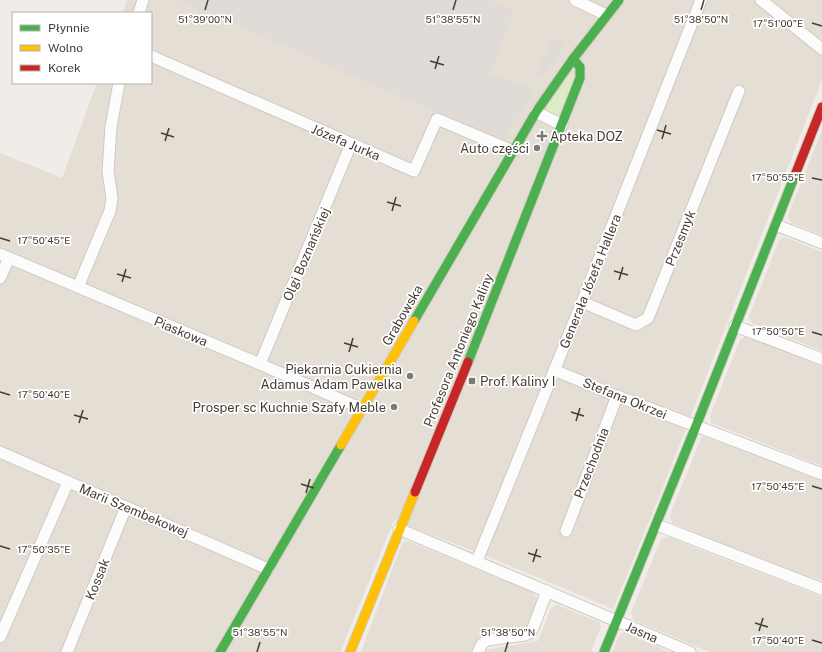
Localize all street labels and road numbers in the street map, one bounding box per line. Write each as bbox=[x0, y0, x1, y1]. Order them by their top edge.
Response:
street label: Józefa Jurka bbox=[309, 121, 382, 164]
street label: Olgi Boznańskiej bbox=[280, 205, 333, 303]
street label: Przesmyk bbox=[662, 208, 698, 268]
street label: Generała Józefa Hallera bbox=[557, 212, 624, 351]
street label: Profesora Antoniego Kaliny bbox=[421, 271, 496, 429]
street label: Grabowska bbox=[379, 282, 426, 348]
street label: Piaskowa bbox=[152, 313, 210, 349]
street label: Stefana Okrzei bbox=[581, 375, 669, 422]
street label: Przechodnia bbox=[571, 426, 612, 501]
street label: Marii Szembekowej bbox=[77, 481, 191, 540]
street label: Kossak bbox=[82, 556, 113, 602]
street label: Jasna bbox=[623, 619, 660, 646]

